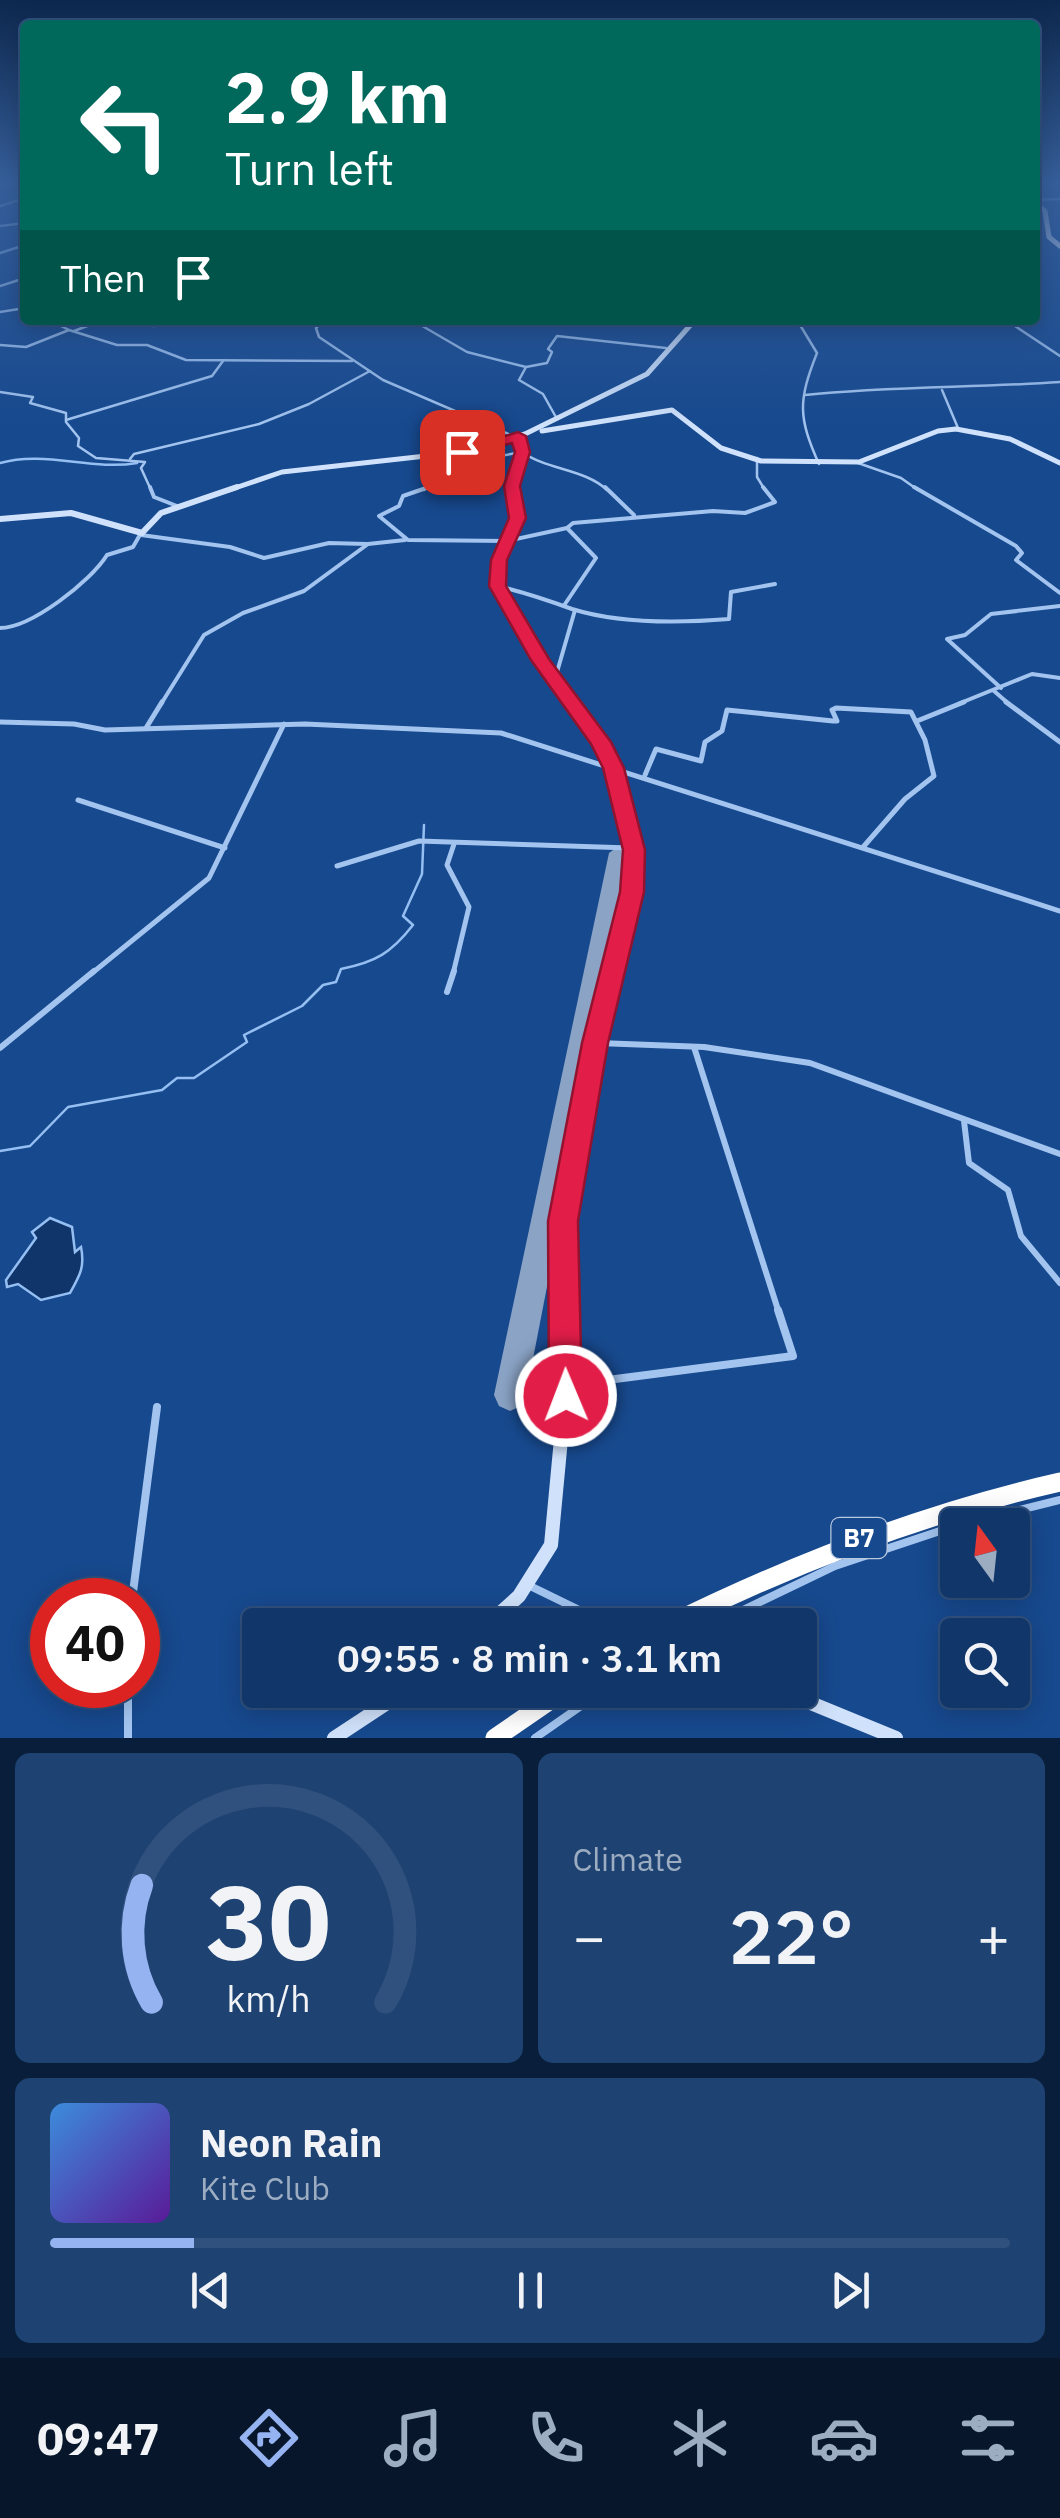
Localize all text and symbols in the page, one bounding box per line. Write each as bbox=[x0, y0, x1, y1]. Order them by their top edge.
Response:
text: 2.9 km bbox=[225, 51, 450, 142]
icon: left bbox=[60, 60, 190, 190]
text: Turn left bbox=[225, 139, 394, 197]
icon: arrive bbox=[166, 250, 221, 305]
text: Then bbox=[60, 253, 146, 302]
pin bbox=[420, 410, 505, 495]
icon: arrive bbox=[435, 425, 490, 480]
position arrow bbox=[514, 1344, 618, 1448]
north arrow bbox=[940, 1508, 1030, 1598]
map controls bbox=[940, 1508, 1030, 1708]
road number: B7 bbox=[832, 1518, 886, 1558]
speed limit sign: 40 bbox=[30, 1578, 160, 1708]
button: search bbox=[940, 1618, 1030, 1708]
text: 09:55 · 8 min · 3.1 km bbox=[337, 1633, 722, 1682]
text: Climate bbox=[573, 1838, 683, 1880]
text: 30 bbox=[206, 1853, 331, 1989]
text: 22° bbox=[729, 1887, 854, 1985]
text: − bbox=[573, 1901, 606, 1972]
text: + bbox=[977, 1901, 1010, 1972]
text: km/h bbox=[227, 1975, 311, 2022]
text: Neon Rain bbox=[200, 2118, 382, 2167]
text: Kite Club bbox=[200, 2167, 330, 2209]
icon: previous bbox=[183, 2263, 238, 2318]
icon: pause bbox=[503, 2263, 558, 2318]
icon: next bbox=[823, 2263, 878, 2318]
icon: directions bbox=[234, 2403, 304, 2473]
icon: music bbox=[378, 2403, 448, 2473]
icon: phone bbox=[521, 2403, 591, 2473]
icon: climate bbox=[665, 2403, 735, 2473]
icon: car bbox=[809, 2403, 879, 2473]
icon: filters bbox=[953, 2403, 1023, 2473]
text: 09:47 bbox=[37, 2409, 160, 2467]

